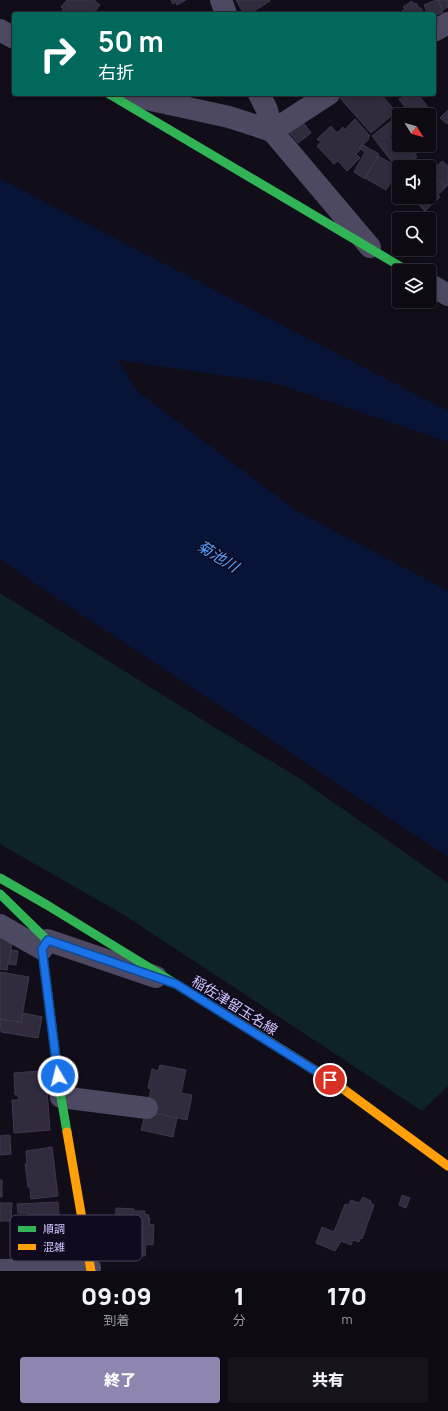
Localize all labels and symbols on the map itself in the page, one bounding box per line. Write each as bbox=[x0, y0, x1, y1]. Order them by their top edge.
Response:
north arrow bbox=[392, 108, 436, 152]
water label: 菊池川 bbox=[193, 535, 244, 578]
street label: 稲佐津留玉名線 bbox=[188, 971, 282, 1039]
position arrow bbox=[37, 1055, 79, 1097]
pin bbox=[313, 1063, 347, 1097]
legend bbox=[10, 1215, 142, 1261]
text: 順調 bbox=[43, 1221, 65, 1236]
text: 混雑 bbox=[43, 1239, 65, 1254]

